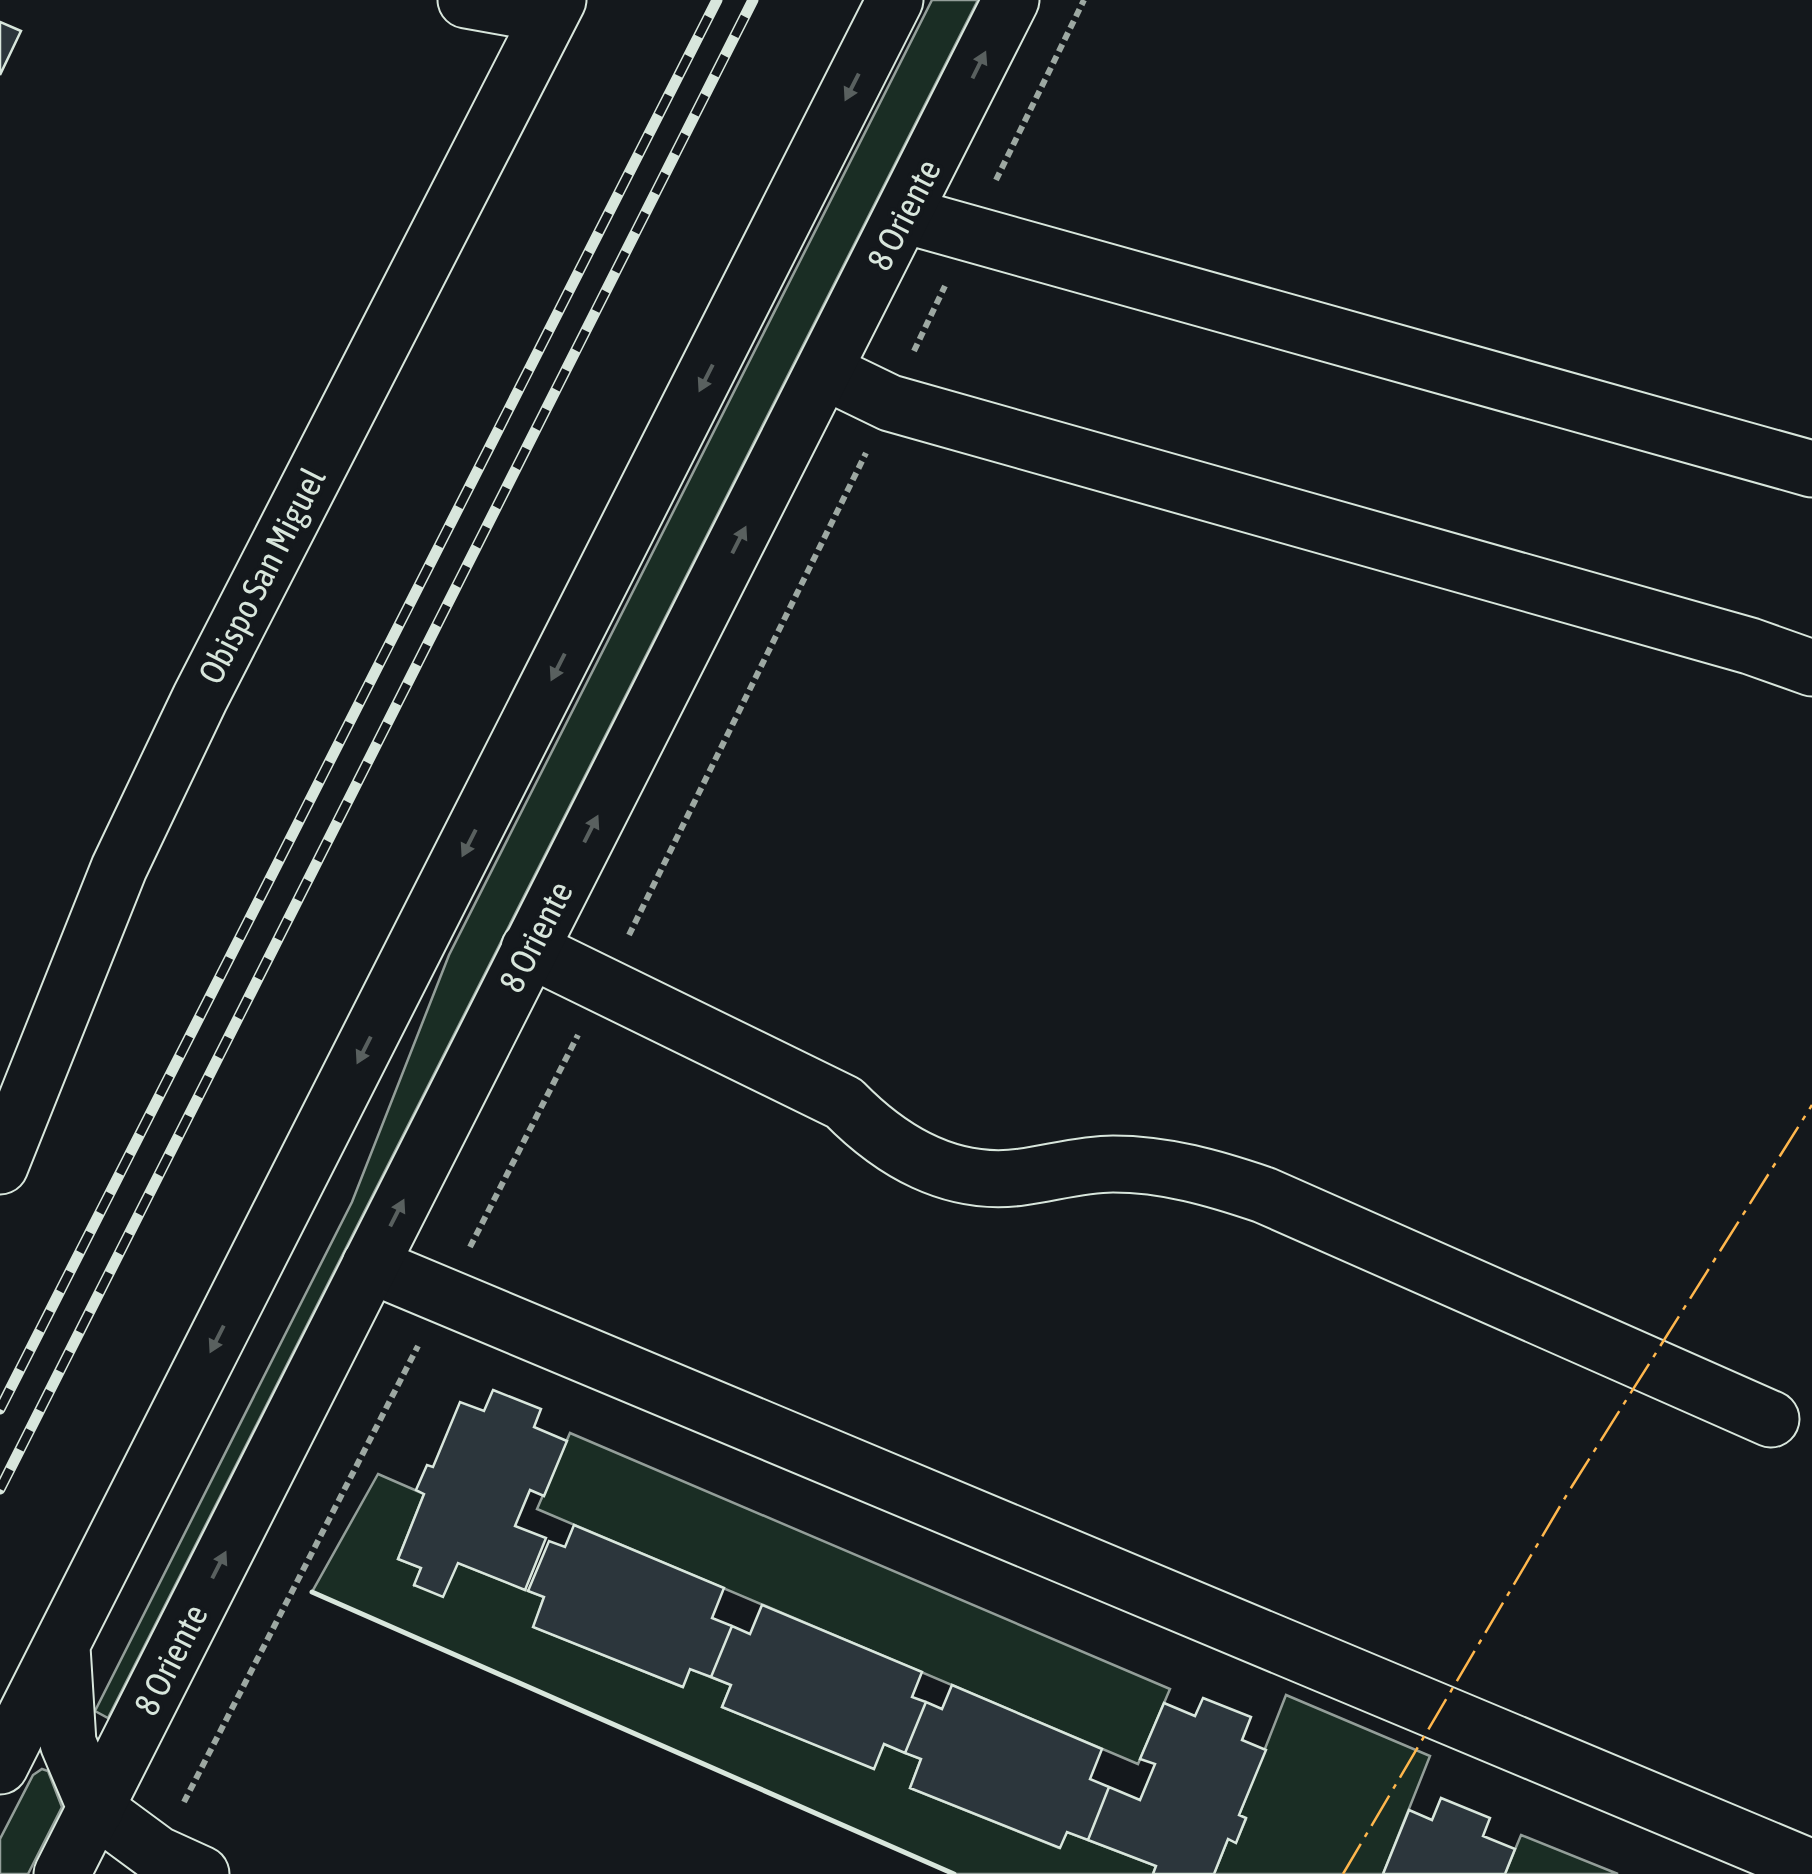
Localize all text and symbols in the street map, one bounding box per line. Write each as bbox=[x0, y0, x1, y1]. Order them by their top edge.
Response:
one-way arrow bbox=[970, 51, 987, 80]
one-way arrow bbox=[843, 73, 860, 102]
street label: 8 Oriente bbox=[858, 153, 948, 276]
one-way arrow bbox=[698, 364, 715, 393]
street label: Obispo San Miguel bbox=[190, 461, 333, 690]
one-way arrow bbox=[730, 525, 747, 554]
one-way arrow bbox=[550, 653, 567, 682]
one-way arrow bbox=[582, 815, 599, 844]
one-way arrow bbox=[461, 828, 478, 857]
street label: 8 Oriente bbox=[490, 875, 580, 998]
one-way arrow bbox=[356, 1035, 373, 1064]
one-way arrow bbox=[388, 1198, 405, 1227]
one-way arrow bbox=[209, 1325, 226, 1354]
one-way arrow bbox=[210, 1551, 227, 1580]
street label: 8 Oriente bbox=[125, 1598, 215, 1721]

